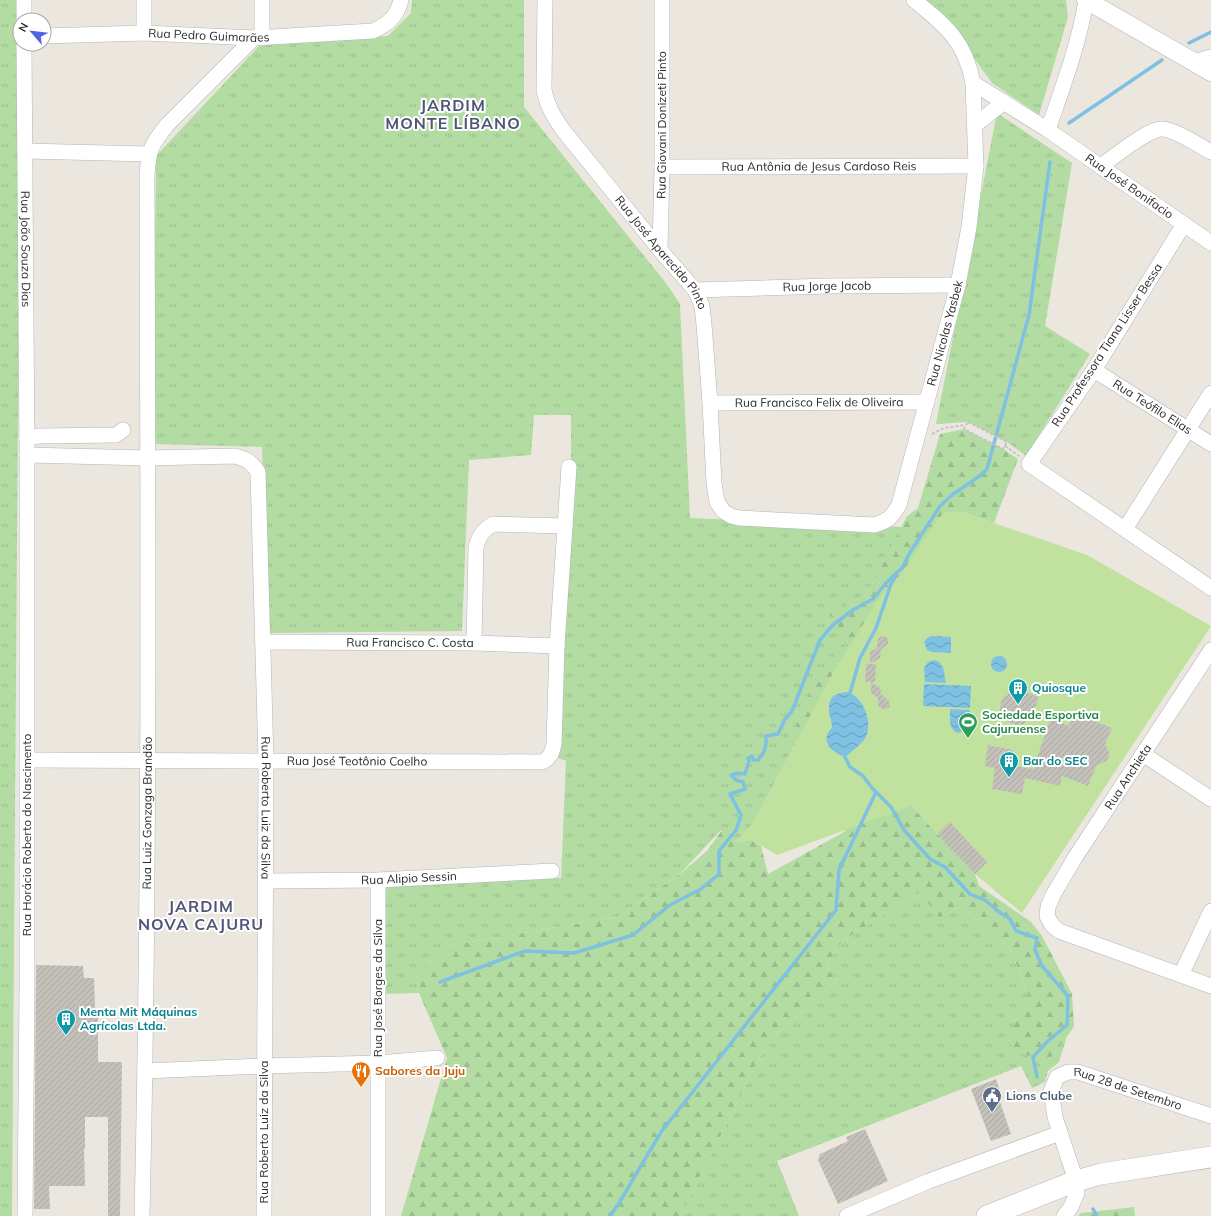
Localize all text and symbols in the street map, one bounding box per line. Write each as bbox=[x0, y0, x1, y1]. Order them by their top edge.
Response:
north arrow bbox=[12, 12, 52, 52]
text: N bbox=[15, 20, 31, 34]
street label: Rua Pedro Guimarães bbox=[148, 25, 270, 45]
street label: Rua Giovani Donizeti Pinto bbox=[653, 51, 669, 199]
district label: JARDIM MONTE LÍBANO bbox=[385, 95, 521, 133]
street label: Rua José Bonifacio bbox=[1083, 150, 1177, 222]
street label: Rua Antônia de Jesus Cardoso Reis bbox=[721, 158, 917, 174]
street label: Rua João Souza Dias bbox=[18, 191, 34, 307]
street label: Rua José Aparecido Pinto bbox=[612, 193, 711, 312]
street label: Rua Professora Tiana Lisser Bessa bbox=[1048, 260, 1165, 429]
street label: Rua Jorge Jacob bbox=[782, 278, 871, 294]
street label: Rua Nicolas Yasbek bbox=[923, 278, 966, 387]
street label: Rua Teófilo Elias bbox=[1110, 376, 1195, 437]
street label: Rua Francisco Felix de Oliveira bbox=[735, 394, 903, 410]
street label: Rua Francisco C. Costa bbox=[346, 634, 474, 650]
building icon: Quiosque bbox=[1007, 677, 1029, 705]
place label: Quiosque bbox=[1032, 680, 1086, 695]
place label: Sociedade Esportiva Cajuruense bbox=[982, 707, 1099, 736]
sports icon: Sociedade Esportiva Cajuruense bbox=[957, 711, 979, 739]
street label: Rua Horácio Roberto do Nascimento bbox=[19, 734, 34, 936]
street label: Rua Luiz Gonzaga Brandão bbox=[139, 736, 155, 890]
street label: Rua Roberto Luiz da Silva bbox=[258, 736, 274, 879]
street label: Rua Anchieta bbox=[1101, 741, 1154, 812]
building icon: Bar do SEC bbox=[998, 750, 1020, 778]
street label: Rua José Teotônio Coelho bbox=[287, 753, 427, 769]
place label: Bar do SEC bbox=[1023, 753, 1088, 768]
street label: Rua Alipio Sessin bbox=[361, 868, 457, 887]
district label: JARDIM NOVA CAJURU bbox=[138, 896, 264, 934]
street label: Rua José Borges da Silva bbox=[370, 919, 385, 1057]
place label: Menta Mit Máquinas Agrícolas Ltda. bbox=[80, 1004, 197, 1033]
building icon: Menta Mit Máquinas Agrícolas Ltda. bbox=[55, 1008, 77, 1036]
restaurant icon: Sabores da Juju bbox=[350, 1060, 372, 1088]
street label: Rua Roberto Luiz da Silva bbox=[256, 1061, 271, 1203]
place label: Sabores da Juju bbox=[375, 1063, 465, 1078]
street label: Rua 28 de Setembro bbox=[1074, 1064, 1184, 1113]
public building icon: Lions Clube bbox=[981, 1085, 1003, 1113]
place label: Lions Clube bbox=[1006, 1088, 1072, 1103]

